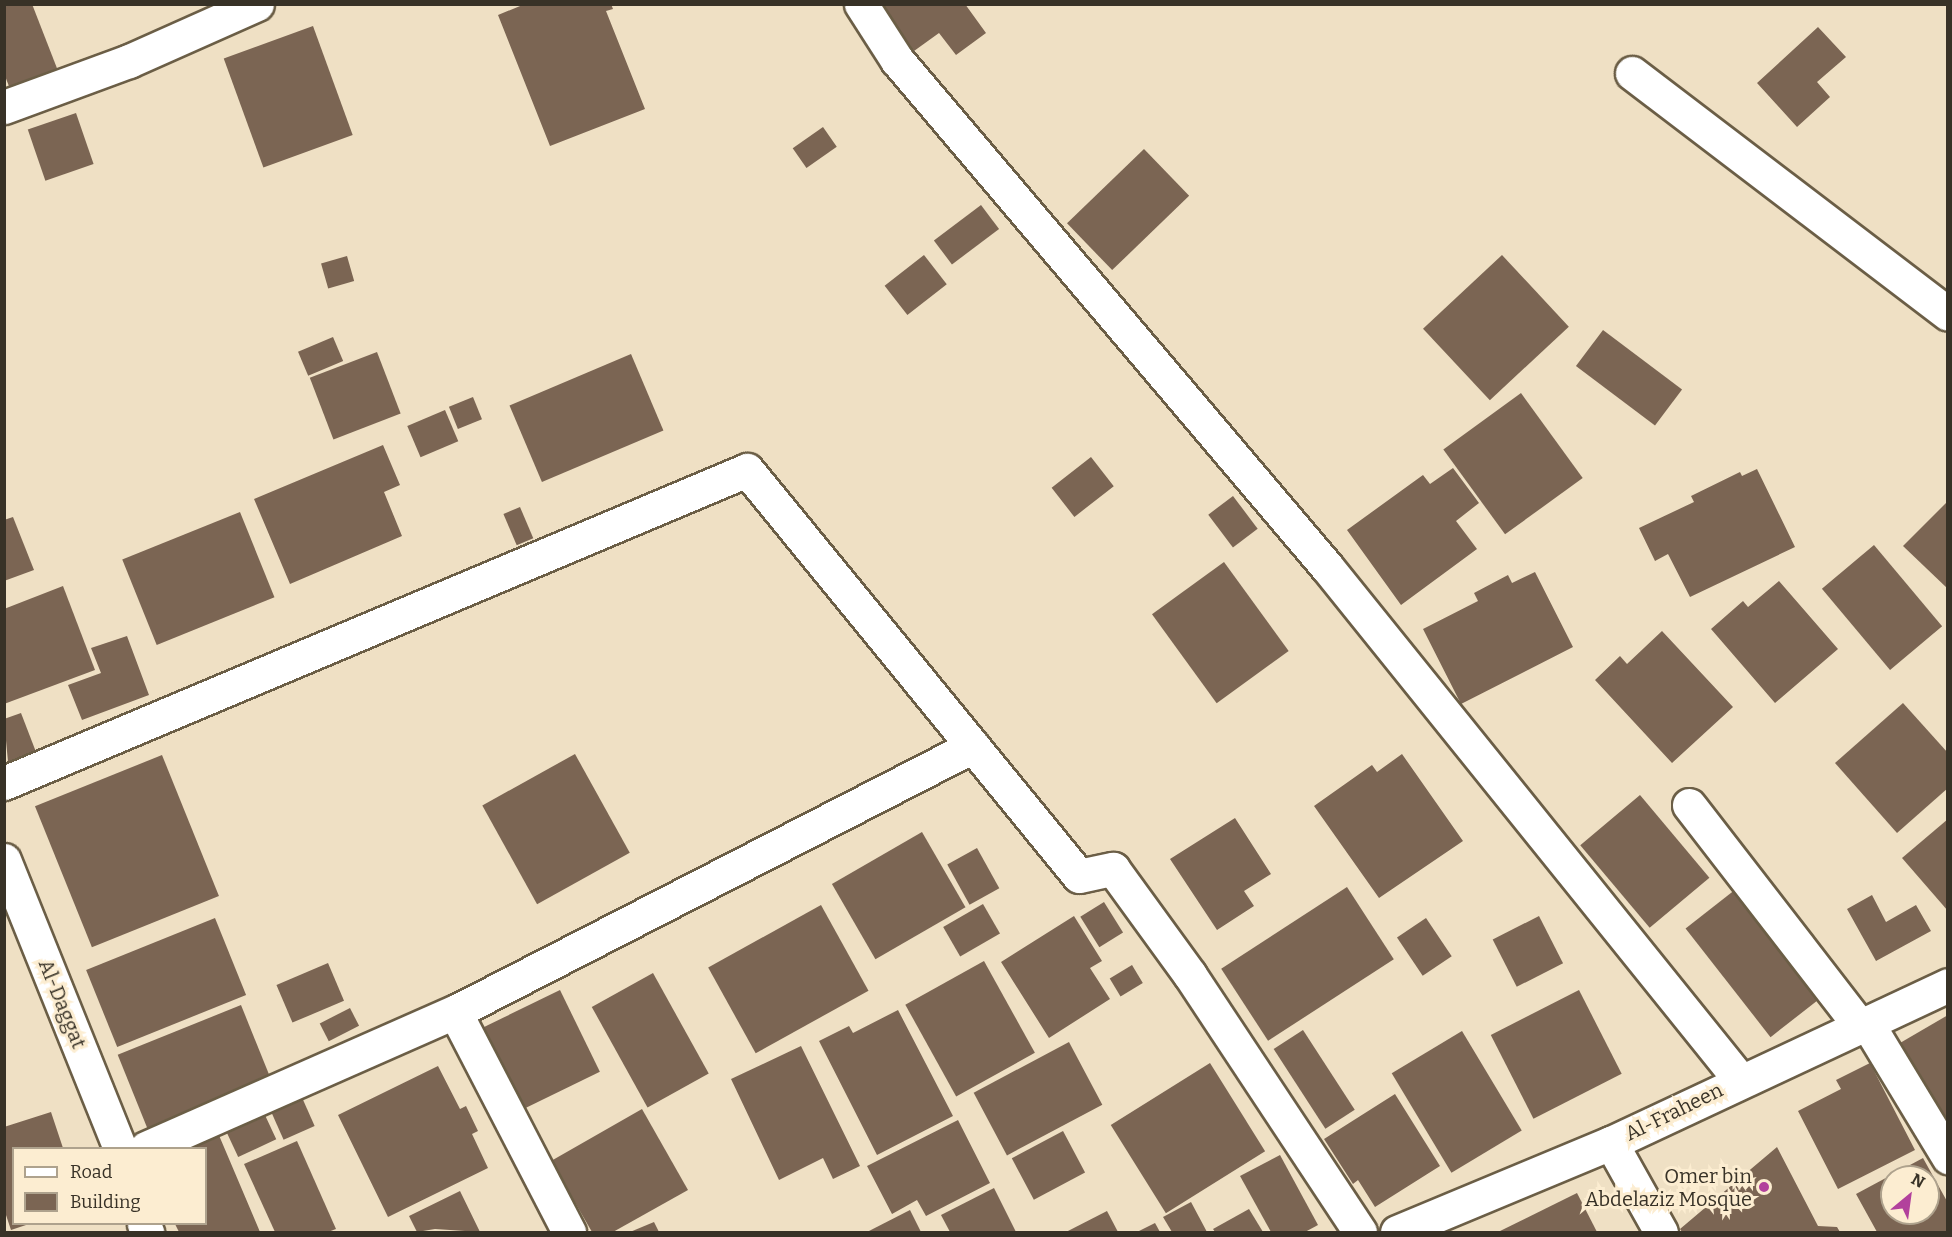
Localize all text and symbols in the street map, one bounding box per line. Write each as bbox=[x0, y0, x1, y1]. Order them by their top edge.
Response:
street label: Al-Daggat bbox=[33, 956, 91, 1052]
street label: Al-Fraheen bbox=[1621, 1078, 1727, 1146]
legend bbox=[12, 1147, 207, 1225]
text: Road bbox=[70, 1161, 112, 1183]
place label: Omer bin Abdelaziz Mosque bbox=[1585, 1164, 1752, 1211]
north arrow bbox=[1880, 1165, 1940, 1225]
text: N bbox=[1908, 1169, 1928, 1192]
marker: Omer bin Abdelaziz Mosque bbox=[1757, 1180, 1771, 1194]
text: Building bbox=[70, 1191, 141, 1213]

